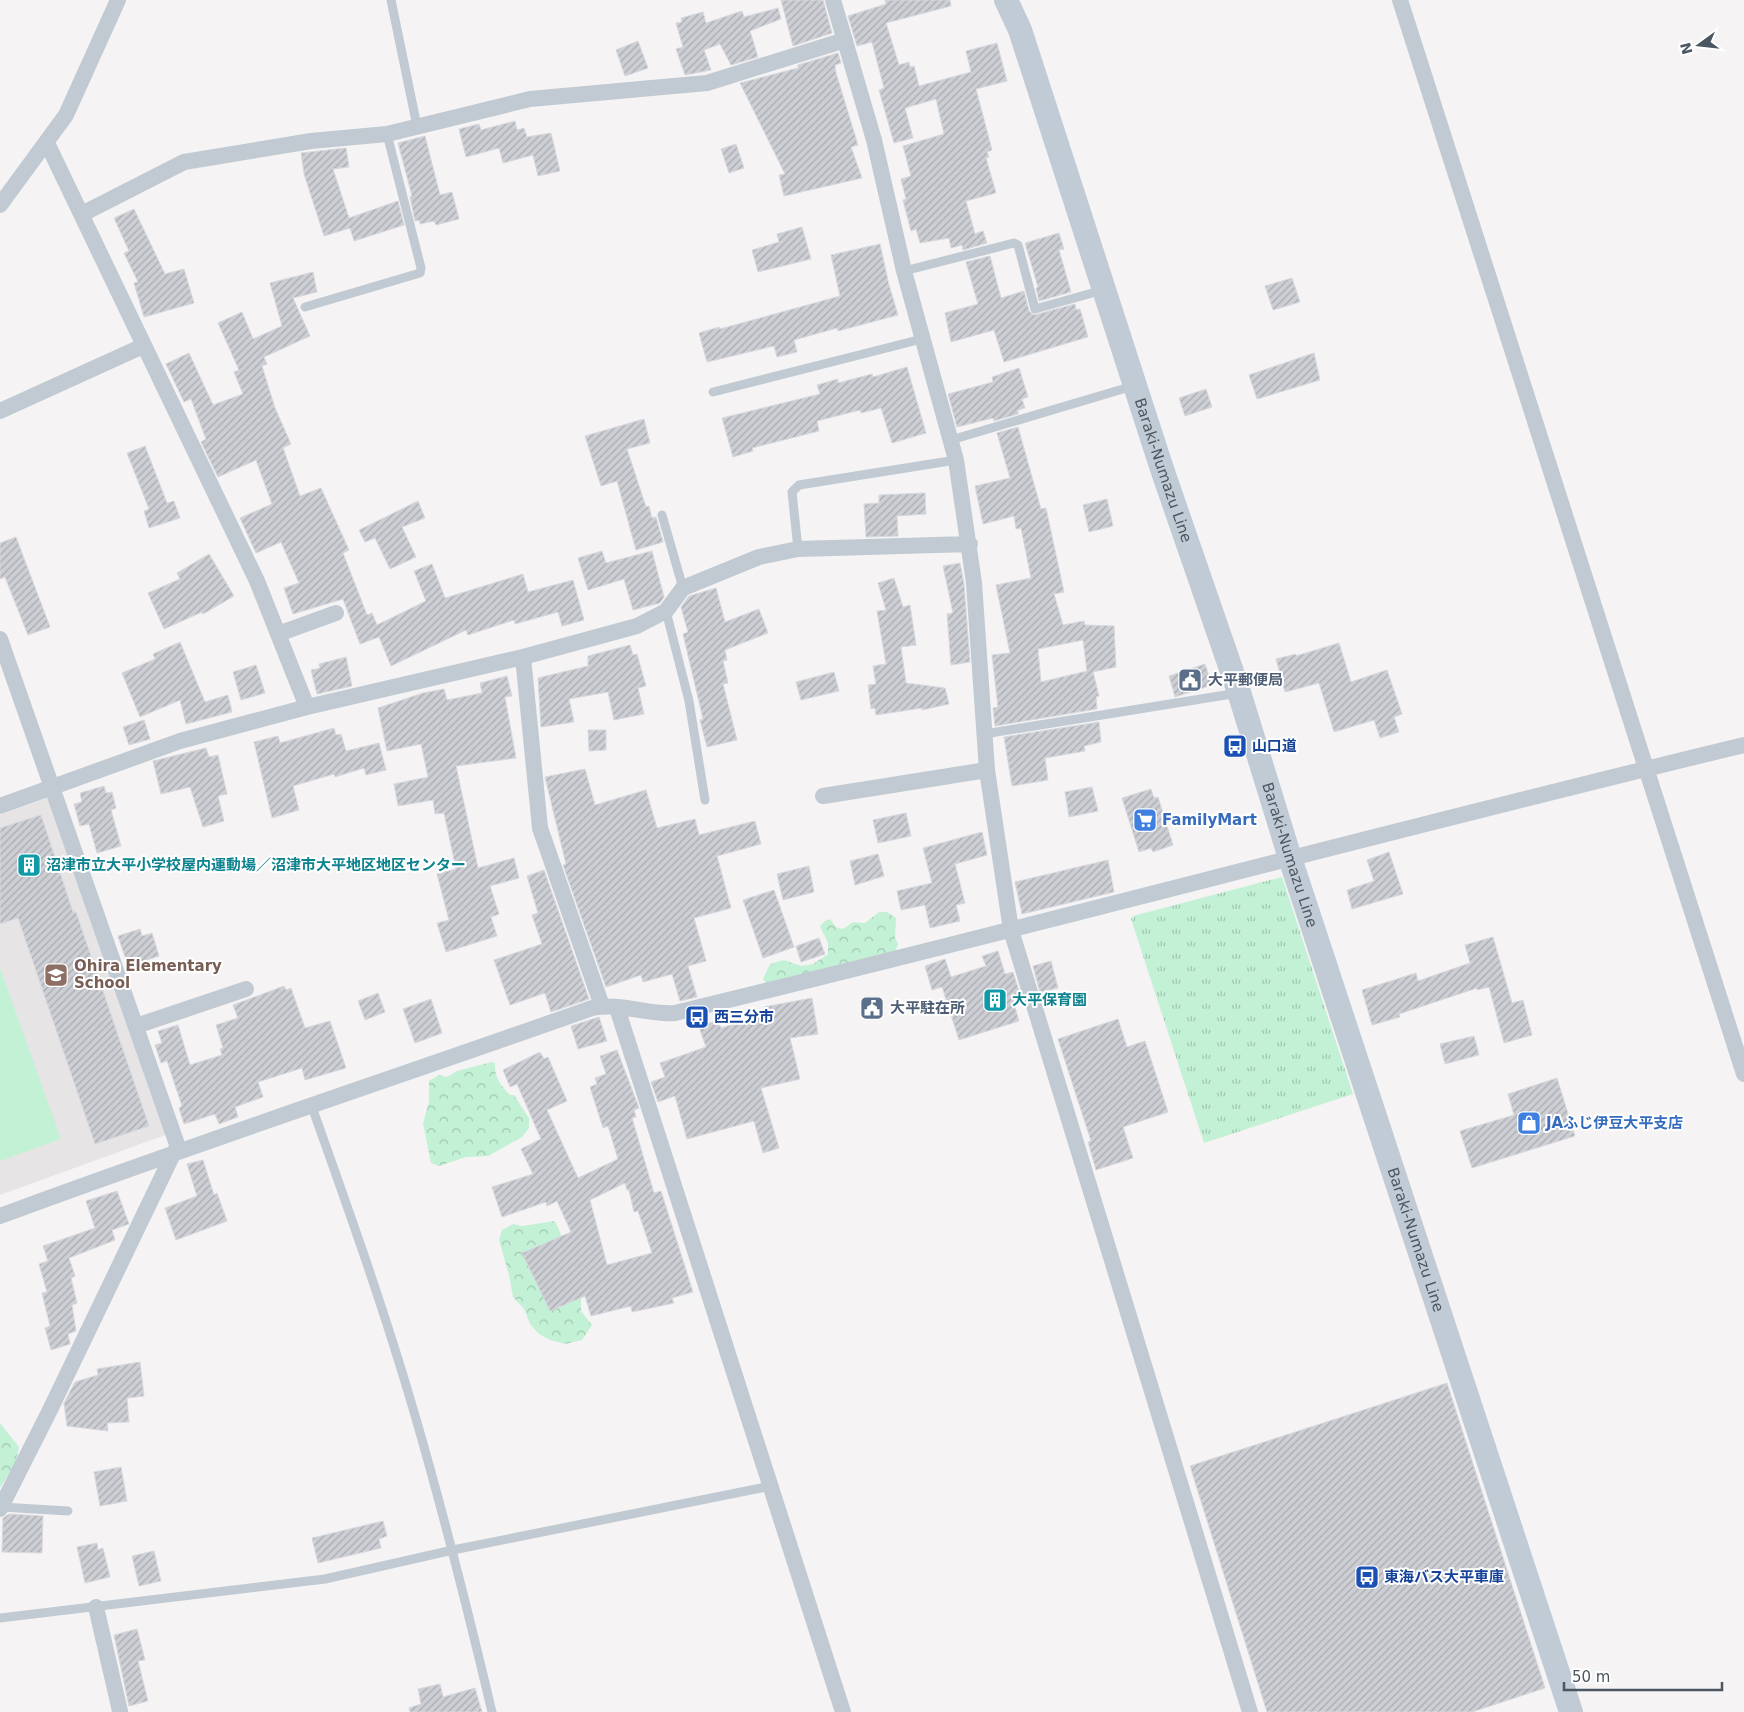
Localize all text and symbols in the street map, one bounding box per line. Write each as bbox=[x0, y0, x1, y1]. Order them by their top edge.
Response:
north arrow bbox=[1674, 20, 1724, 70]
text: N bbox=[1677, 41, 1696, 56]
street label: Baraki-Numazu Line bbox=[1131, 396, 1196, 545]
public building icon: 大平郵便局 bbox=[1177, 667, 1203, 693]
place label: 大平郵便局 bbox=[1208, 671, 1283, 689]
bus stop icon: 山口道 bbox=[1222, 733, 1248, 759]
place label: 山口道 bbox=[1252, 737, 1297, 755]
street label: Baraki-Numazu Line bbox=[1258, 780, 1321, 930]
supermarket icon: FamilyMart bbox=[1132, 807, 1158, 833]
place label: FamilyMart bbox=[1162, 811, 1257, 829]
building icon: 沼津市立大平小学校屋内運動場／沼津市大平地区地区センター bbox=[16, 852, 42, 878]
place label: 沼津市立大平小学校屋内運動場／沼津市大平地区地区センター bbox=[46, 856, 466, 874]
place label: Ohira Elementary School bbox=[74, 957, 222, 992]
school or university icon: Ohira Elementary School bbox=[43, 962, 69, 988]
building icon: 大平保育園 bbox=[982, 987, 1008, 1013]
place label: 大平保育園 bbox=[1012, 991, 1087, 1009]
public building icon: 大平駐在所 bbox=[859, 995, 885, 1021]
place label: 大平駐在所 bbox=[890, 999, 965, 1017]
bus stop icon: 西三分市 bbox=[684, 1004, 710, 1030]
place label: 西三分市 bbox=[714, 1008, 774, 1026]
shop icon: JAふじ伊豆大平支店 bbox=[1516, 1110, 1542, 1136]
place label: JAふじ伊豆大平支店 bbox=[1545, 1114, 1683, 1132]
street label: Baraki-Numazu Line bbox=[1383, 1165, 1448, 1314]
bus stop icon: 東海バス大平車庫 bbox=[1354, 1564, 1380, 1590]
place label: 東海バス大平車庫 bbox=[1384, 1568, 1504, 1586]
scale bar bbox=[1564, 1660, 1722, 1692]
text: 50 m bbox=[1572, 1668, 1610, 1686]

